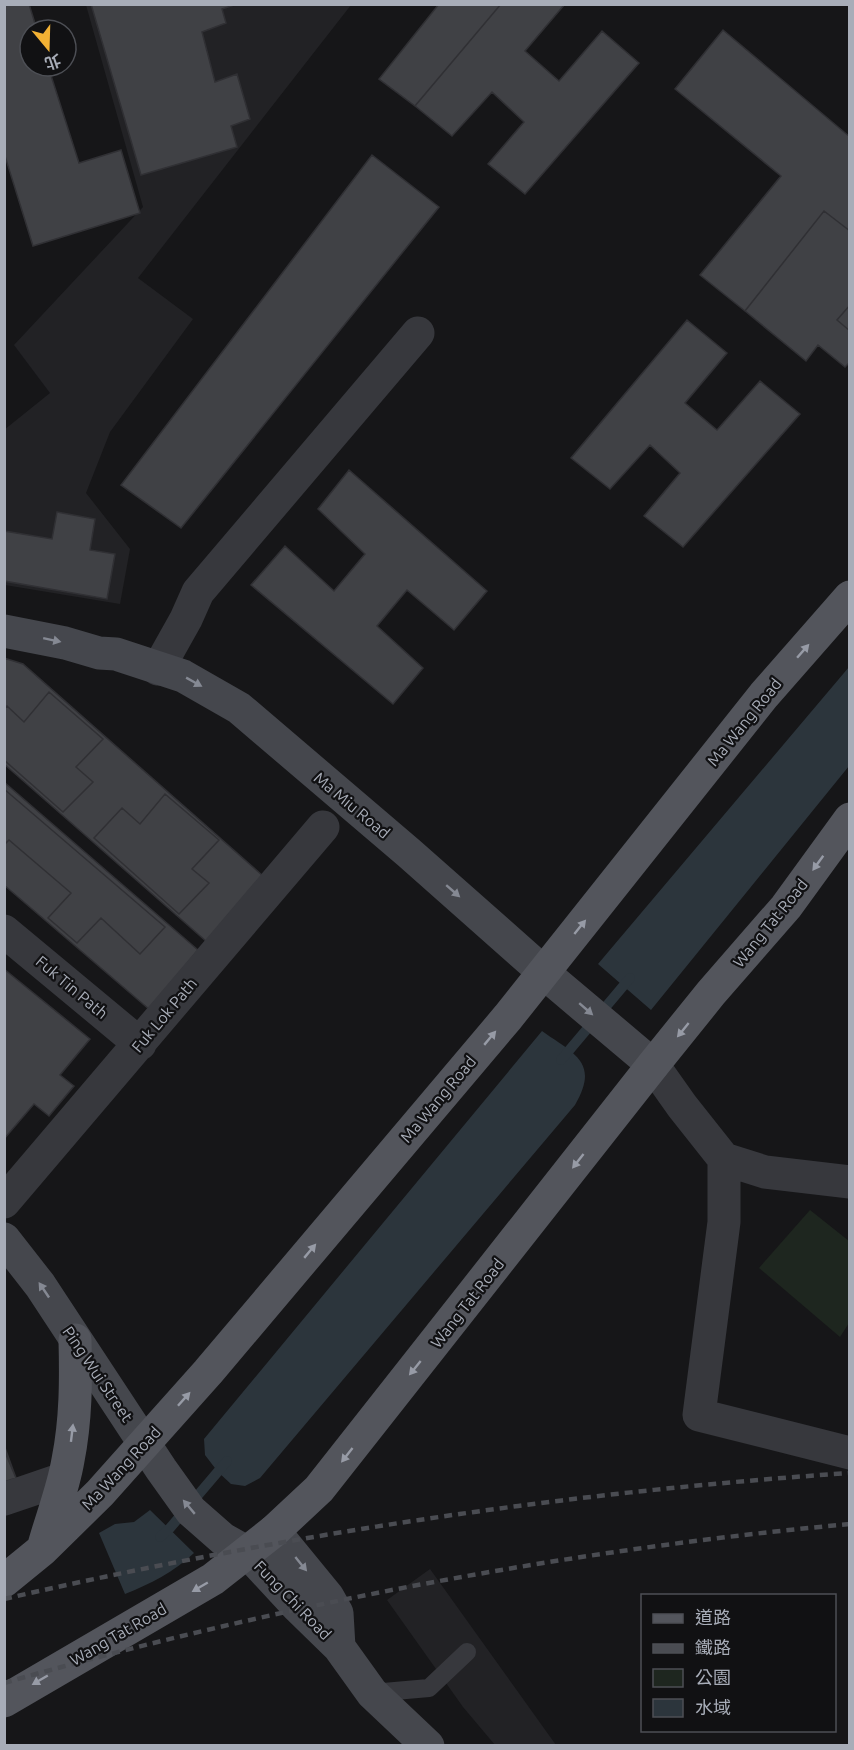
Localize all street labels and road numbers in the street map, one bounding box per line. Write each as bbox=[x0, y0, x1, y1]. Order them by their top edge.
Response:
street label: Ma Wang Road bbox=[703, 675, 785, 769]
street label: Ma Miu Road bbox=[310, 768, 394, 842]
street label: Wang Tat Road bbox=[729, 875, 811, 971]
street label: Fuk Tin Path bbox=[32, 952, 112, 1022]
street label: Fuk Lok Path bbox=[128, 974, 200, 1056]
street label: Ma Wang Road bbox=[397, 1052, 479, 1146]
street label: Wang Tat Road bbox=[427, 1255, 507, 1351]
street label: Ping Wui Street bbox=[59, 1323, 137, 1426]
street label: Ma Wang Road bbox=[78, 1423, 164, 1513]
street label: Fung Chi Road bbox=[251, 1557, 335, 1643]
street label: Wang Tat Road bbox=[67, 1599, 169, 1669]

